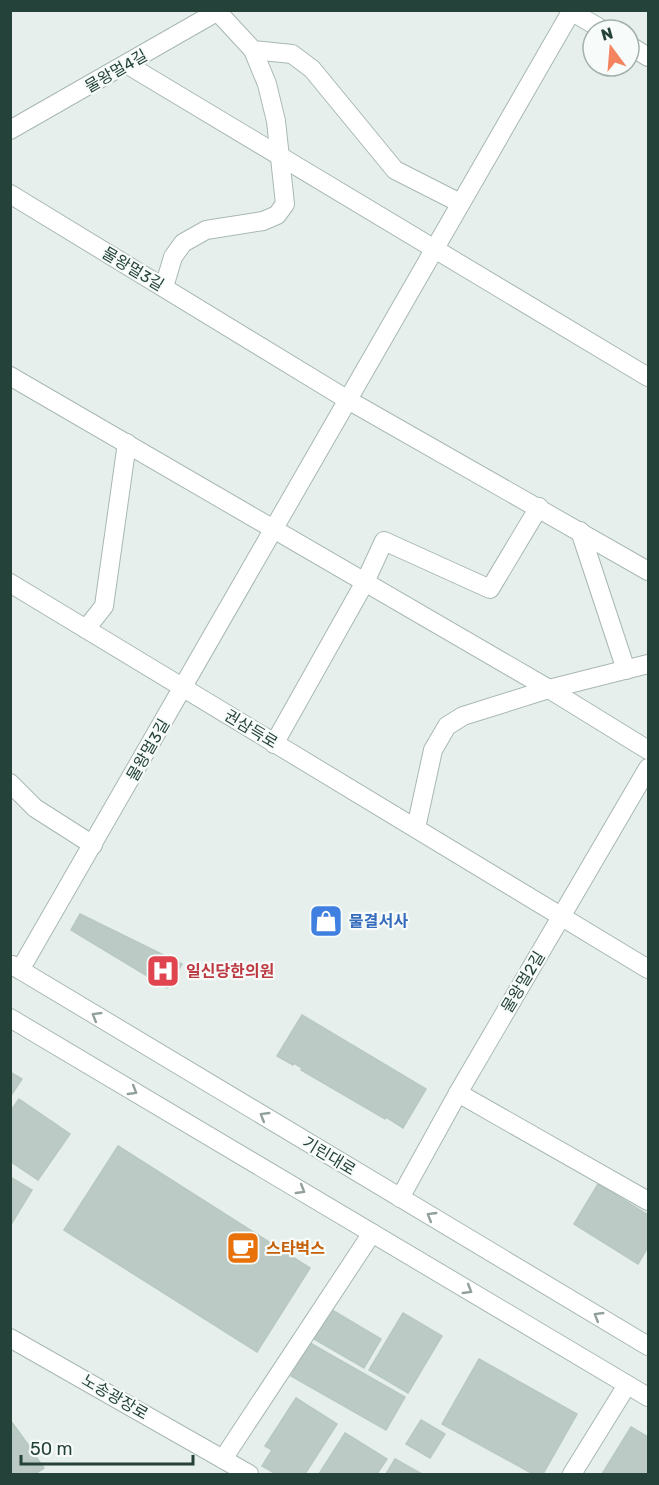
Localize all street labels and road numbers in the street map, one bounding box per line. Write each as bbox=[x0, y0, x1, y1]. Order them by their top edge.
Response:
street label: 물왕멀4길 bbox=[81, 46, 151, 96]
street label: 물왕멀3길 bbox=[99, 243, 167, 295]
street label: 권삼득로 bbox=[221, 706, 281, 752]
street label: 물왕멀3길 bbox=[123, 716, 173, 784]
street label: 물왕멀2길 bbox=[497, 948, 549, 1016]
street label: 기린대로 bbox=[299, 1133, 359, 1179]
street label: 노송광장로 bbox=[78, 1370, 152, 1424]

